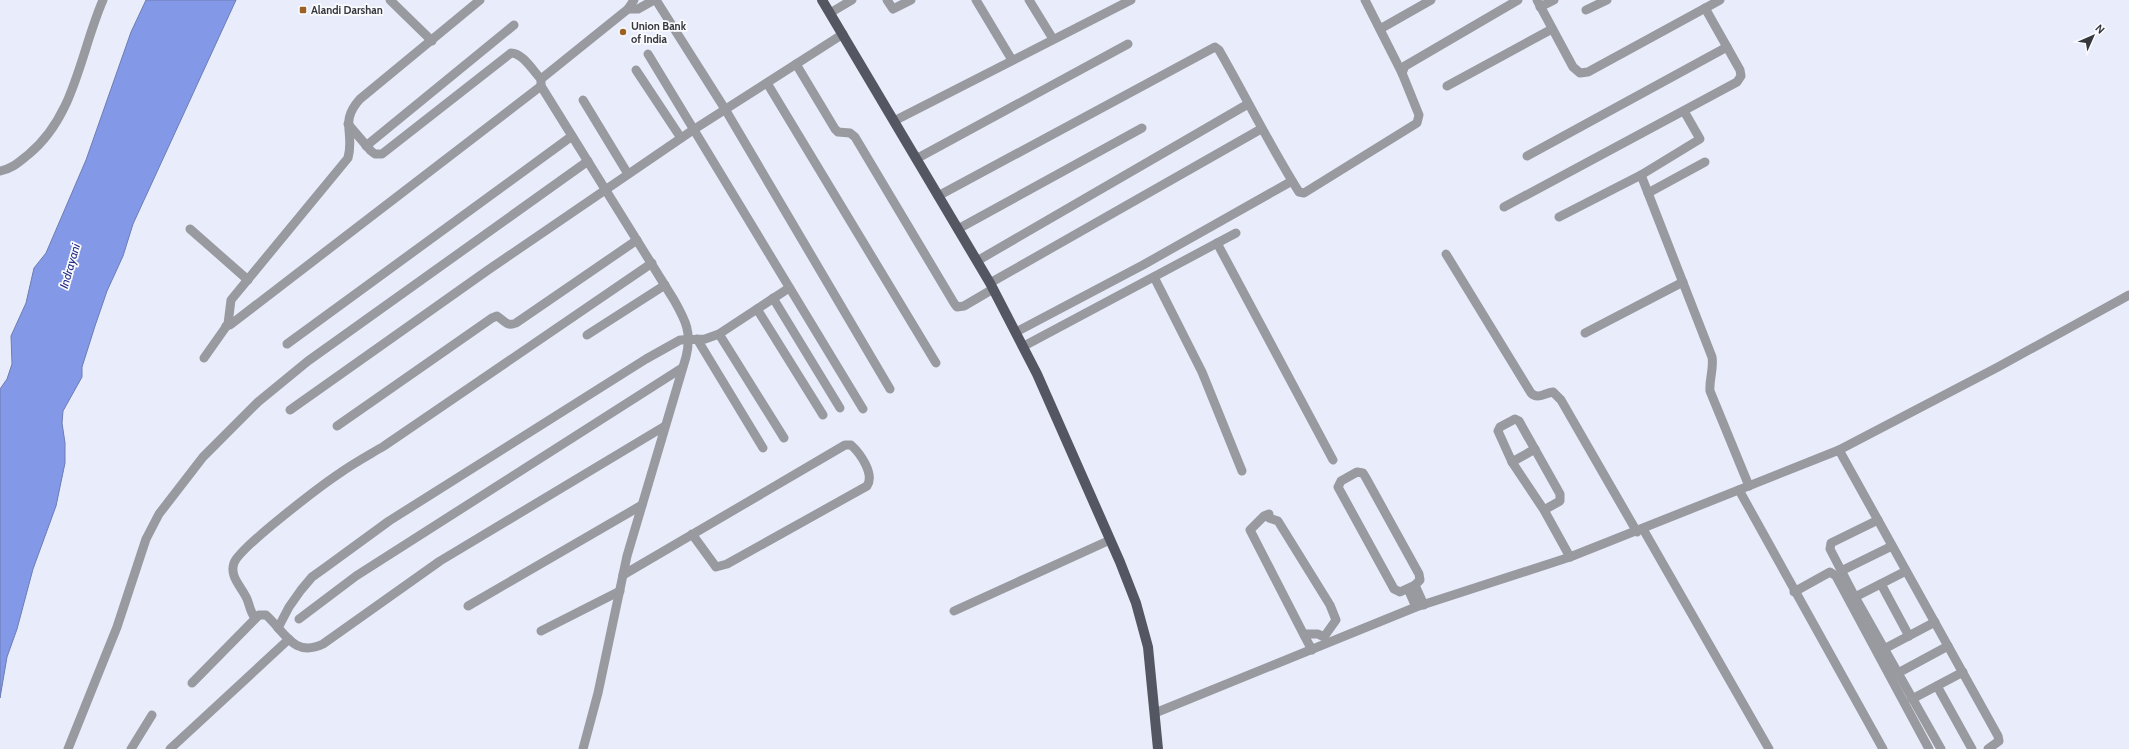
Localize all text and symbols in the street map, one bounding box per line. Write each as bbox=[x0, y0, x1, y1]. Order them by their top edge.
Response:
place label: Alandi Darshan bbox=[311, 3, 383, 17]
marker: Alandi Darshan bbox=[298, 5, 308, 15]
north arrow bbox=[2073, 16, 2113, 56]
place label: Union Bank of India bbox=[631, 19, 687, 46]
text: N bbox=[2092, 21, 2108, 37]
marker: Union Bank of India bbox=[618, 27, 628, 37]
water label: Indrayani bbox=[56, 241, 83, 290]

